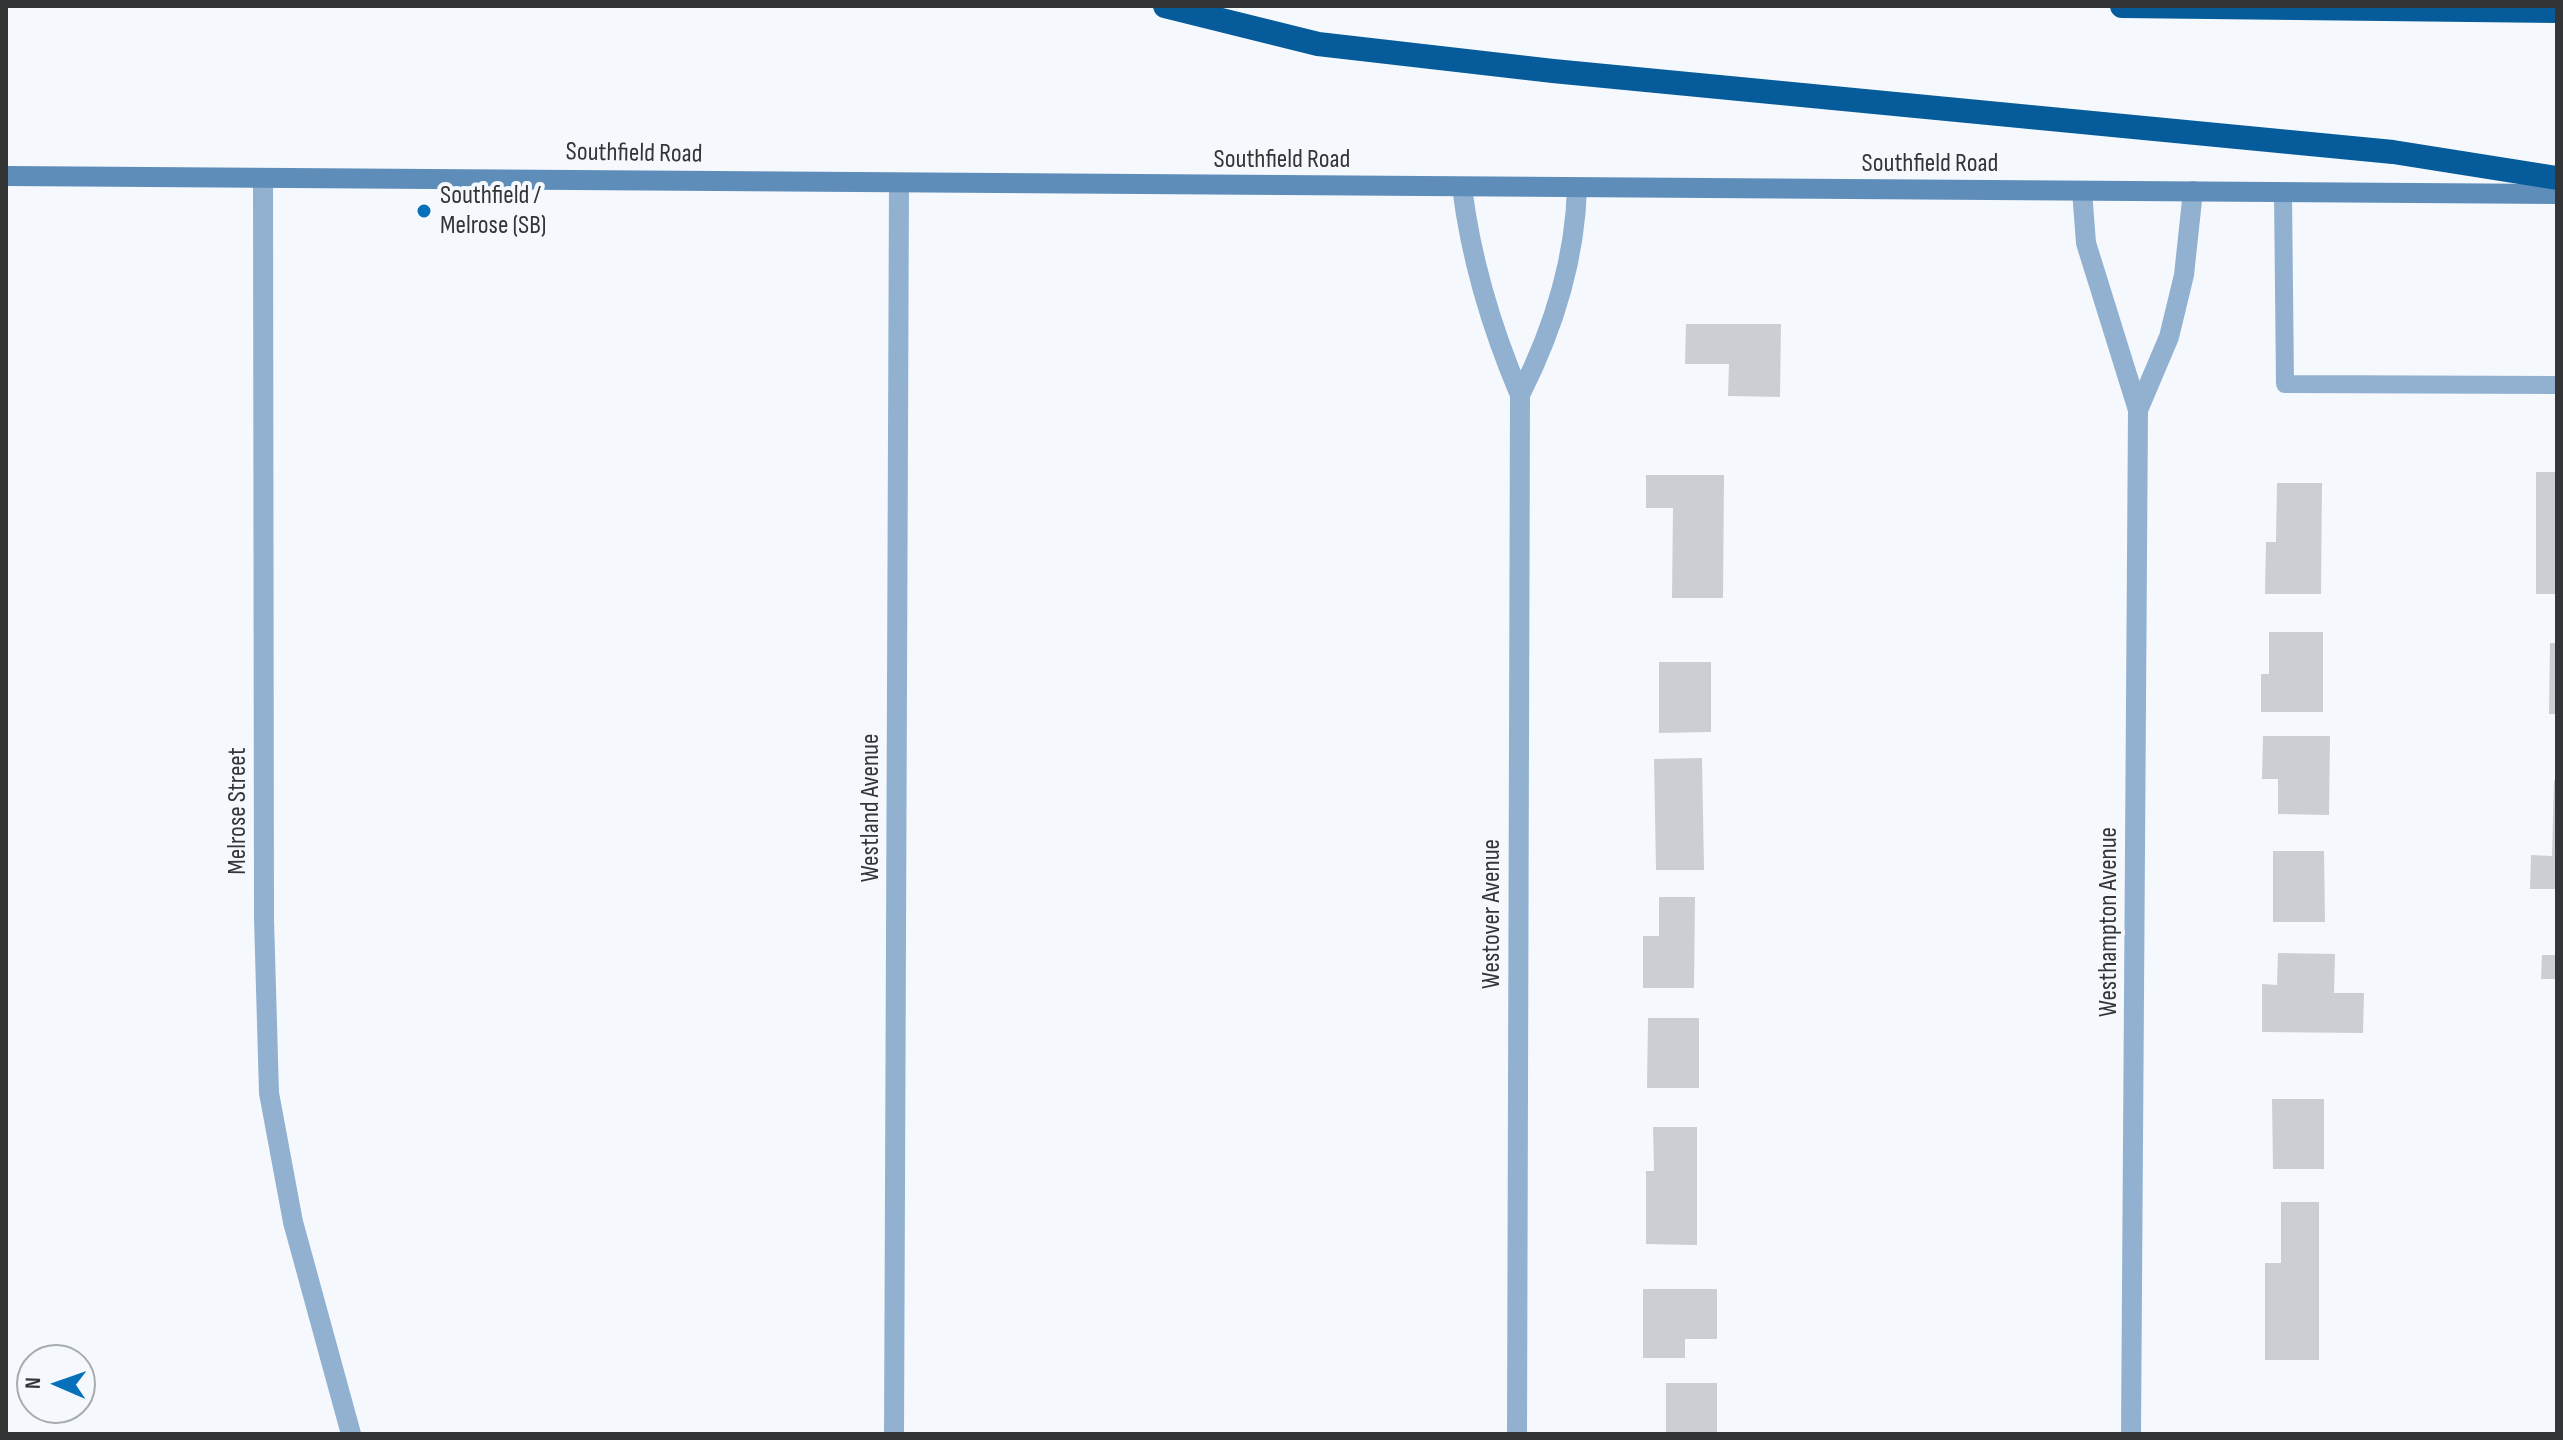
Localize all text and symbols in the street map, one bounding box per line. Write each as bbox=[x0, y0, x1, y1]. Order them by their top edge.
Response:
street label: Southfield Road bbox=[565, 137, 703, 171]
street label: Southfield Road bbox=[1214, 144, 1350, 176]
street label: Southfield Road bbox=[1862, 148, 1998, 180]
place label: Southfield / Melrose (SB) bbox=[440, 180, 546, 242]
marker: Southfield / Melrose (SB) bbox=[415, 202, 433, 220]
street label: Westland Avenue bbox=[855, 734, 887, 882]
street label: Melrose Street bbox=[222, 747, 254, 875]
street label: Westhampton Avenue bbox=[2093, 827, 2125, 1017]
street label: Westover Avenue bbox=[1476, 839, 1508, 989]
north arrow bbox=[16, 1344, 96, 1424]
text: N bbox=[20, 1377, 47, 1390]

